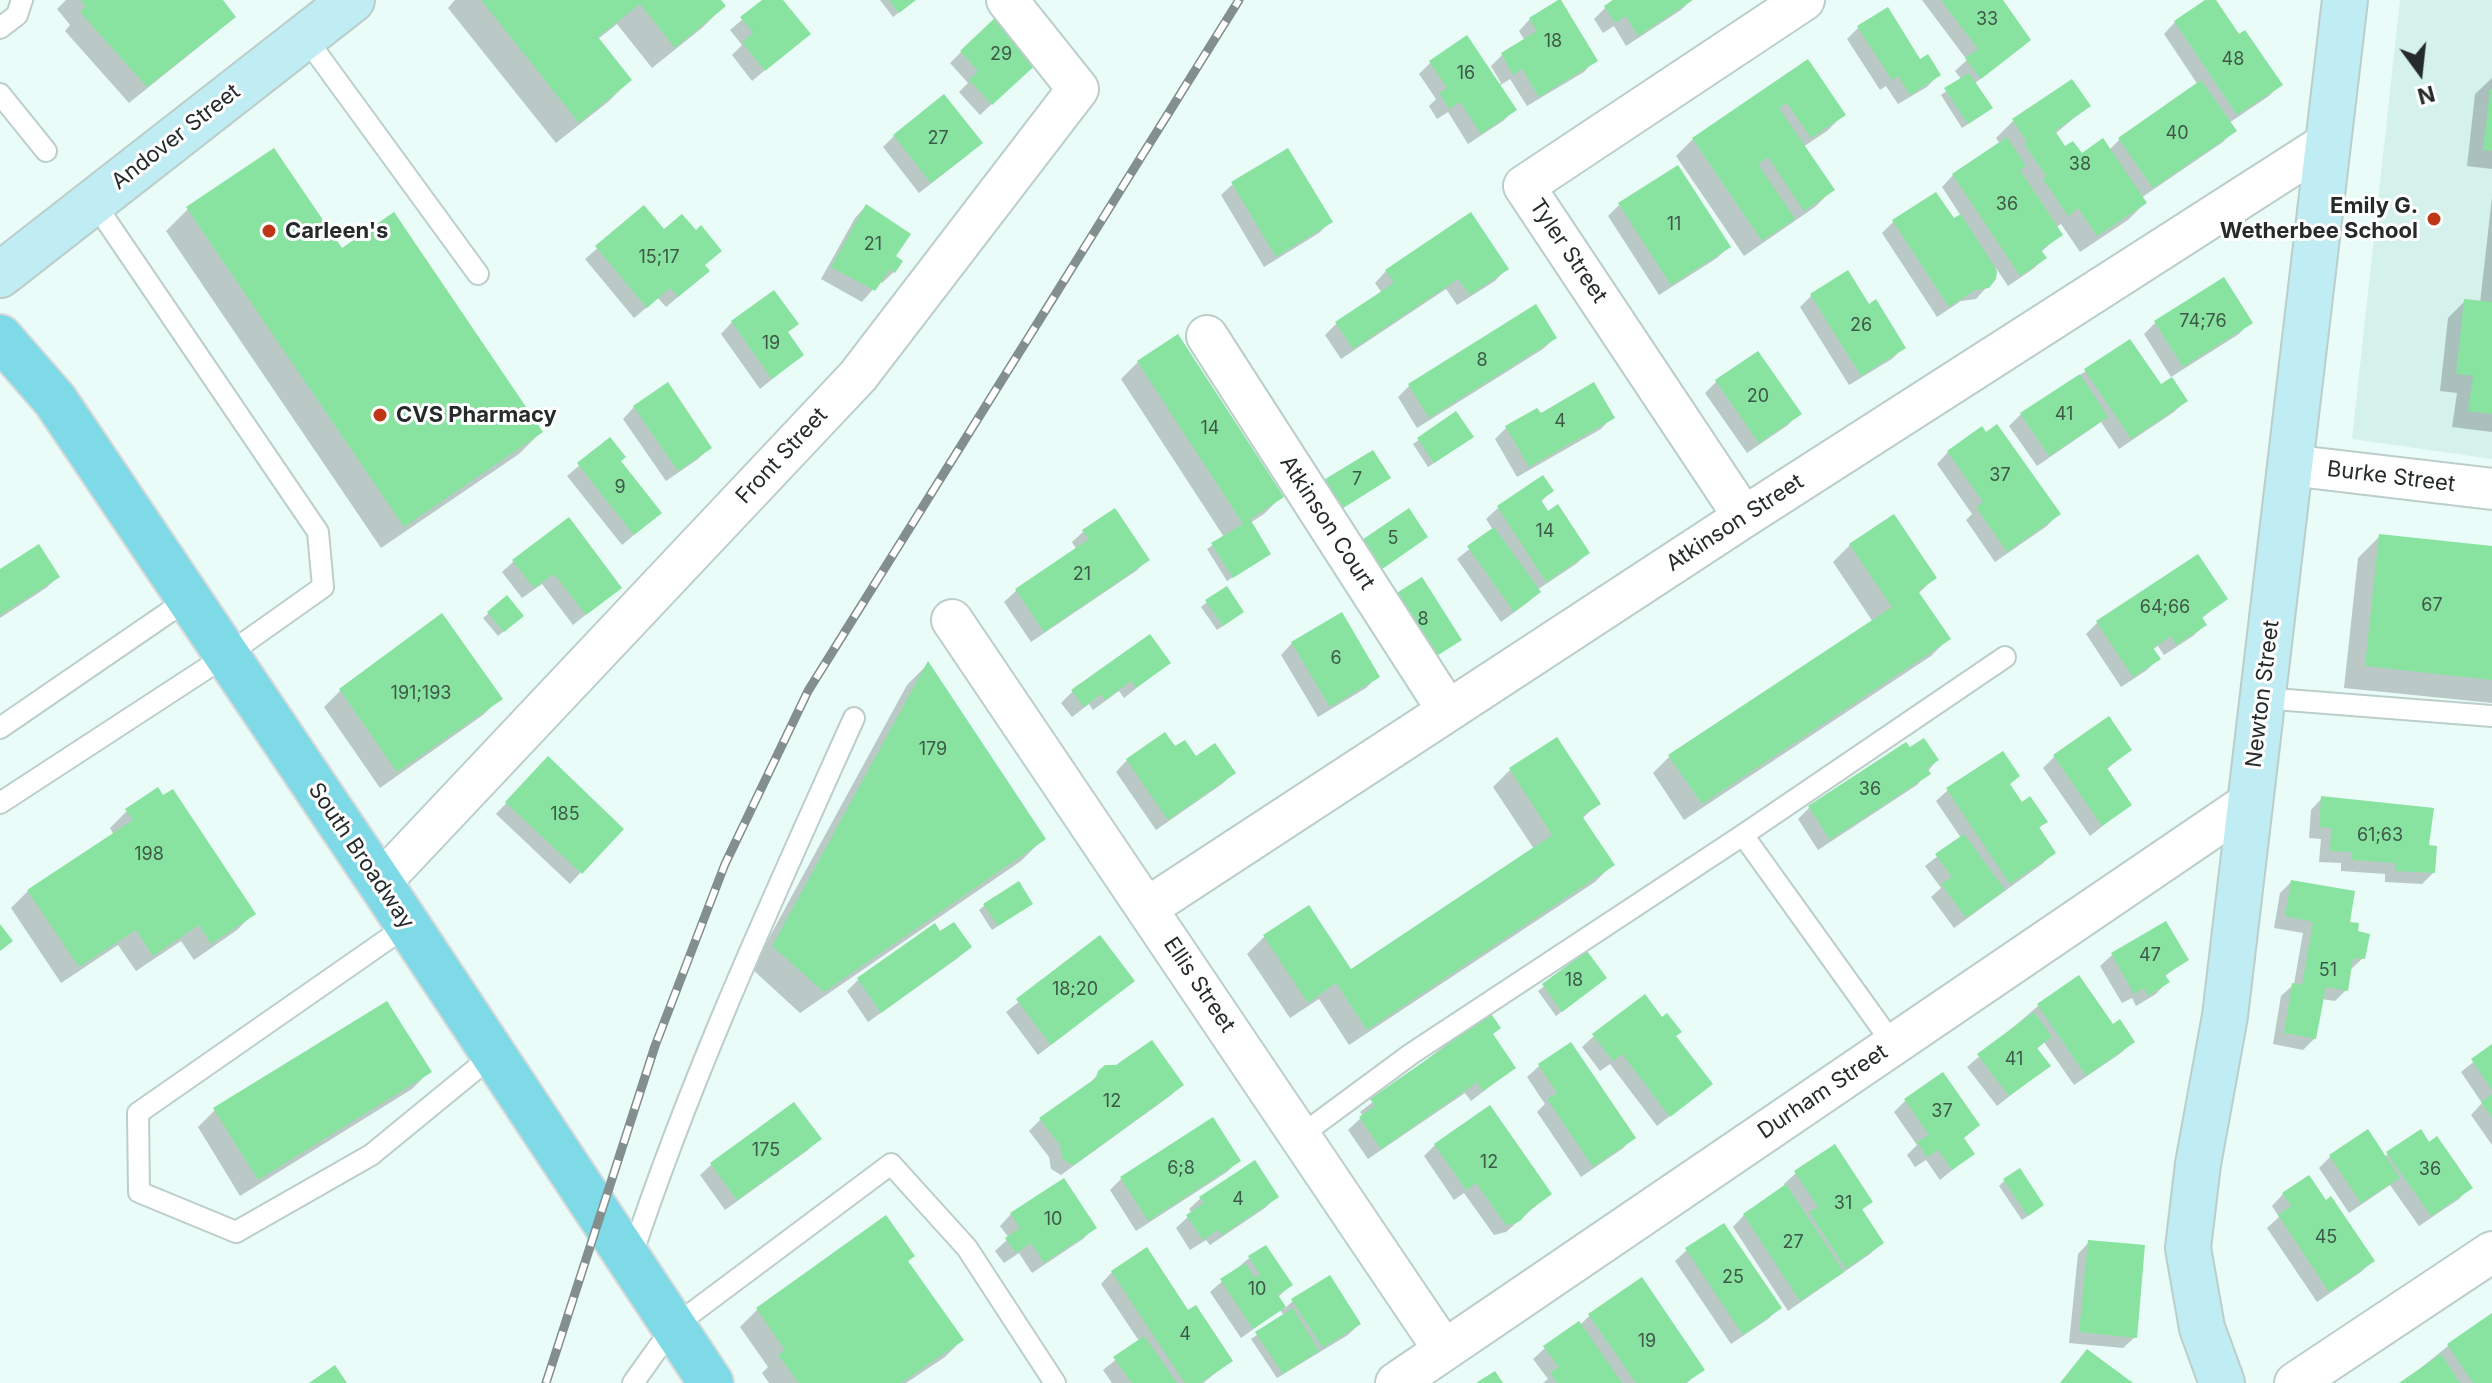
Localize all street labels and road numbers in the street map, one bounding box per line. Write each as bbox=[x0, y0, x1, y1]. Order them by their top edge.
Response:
street label: Andover Street bbox=[107, 79, 245, 195]
street label: Tyler Street bbox=[1524, 194, 1612, 308]
street label: Front Street bbox=[731, 402, 833, 510]
street label: Atkinson Court bbox=[1274, 451, 1380, 595]
street label: Burke Street bbox=[2326, 456, 2456, 498]
street label: Atkinson Street bbox=[1661, 469, 1809, 577]
street label: Newton Street bbox=[2241, 619, 2285, 769]
street label: South Broadway bbox=[302, 778, 420, 934]
street label: Ellis Street bbox=[1158, 932, 1240, 1038]
street label: Durham Street bbox=[1753, 1039, 1893, 1145]

